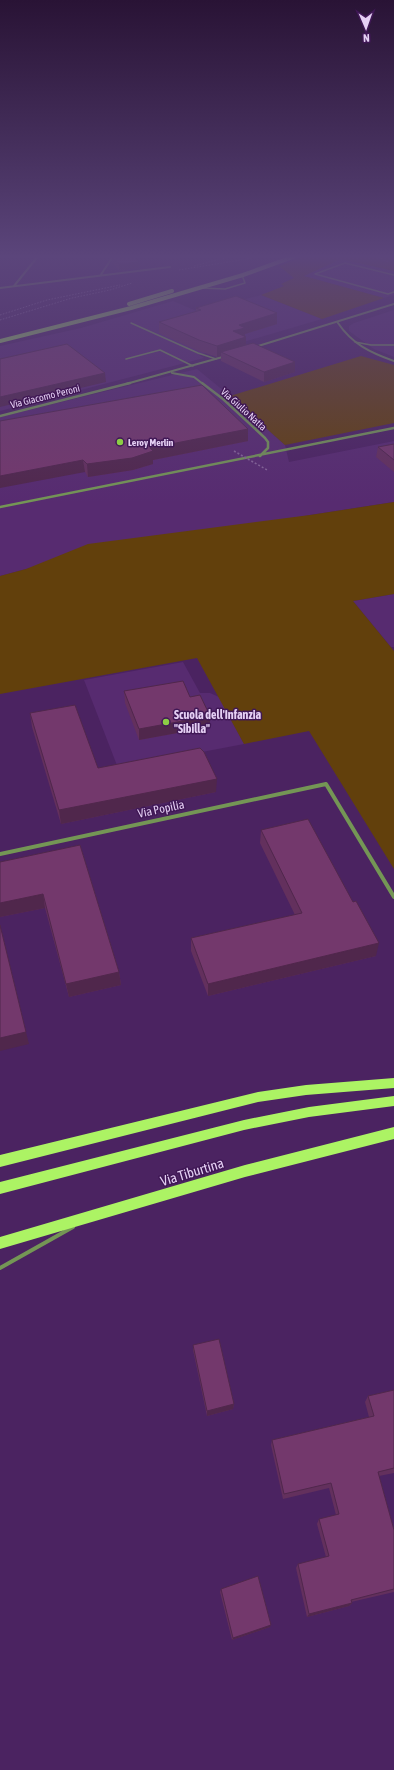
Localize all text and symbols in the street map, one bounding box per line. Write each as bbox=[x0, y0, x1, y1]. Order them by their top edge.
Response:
north arrow bbox=[346, 8, 386, 48]
text: N bbox=[363, 32, 370, 44]
street label: Via Giacomo Peroni bbox=[9, 383, 81, 410]
street label: Via Giulio Natta bbox=[219, 386, 269, 433]
marker: Leroy Merlin bbox=[115, 437, 125, 447]
place label: Leroy Merlin bbox=[128, 437, 174, 448]
place label: Scuola dell'Infanzia "Sibilla" bbox=[174, 708, 261, 736]
marker: Scuola dell'Infanzia "Sibilla" bbox=[161, 717, 171, 727]
street label: Via Popilia bbox=[136, 797, 186, 821]
street label: Via Tiburtina bbox=[158, 1155, 226, 1189]

